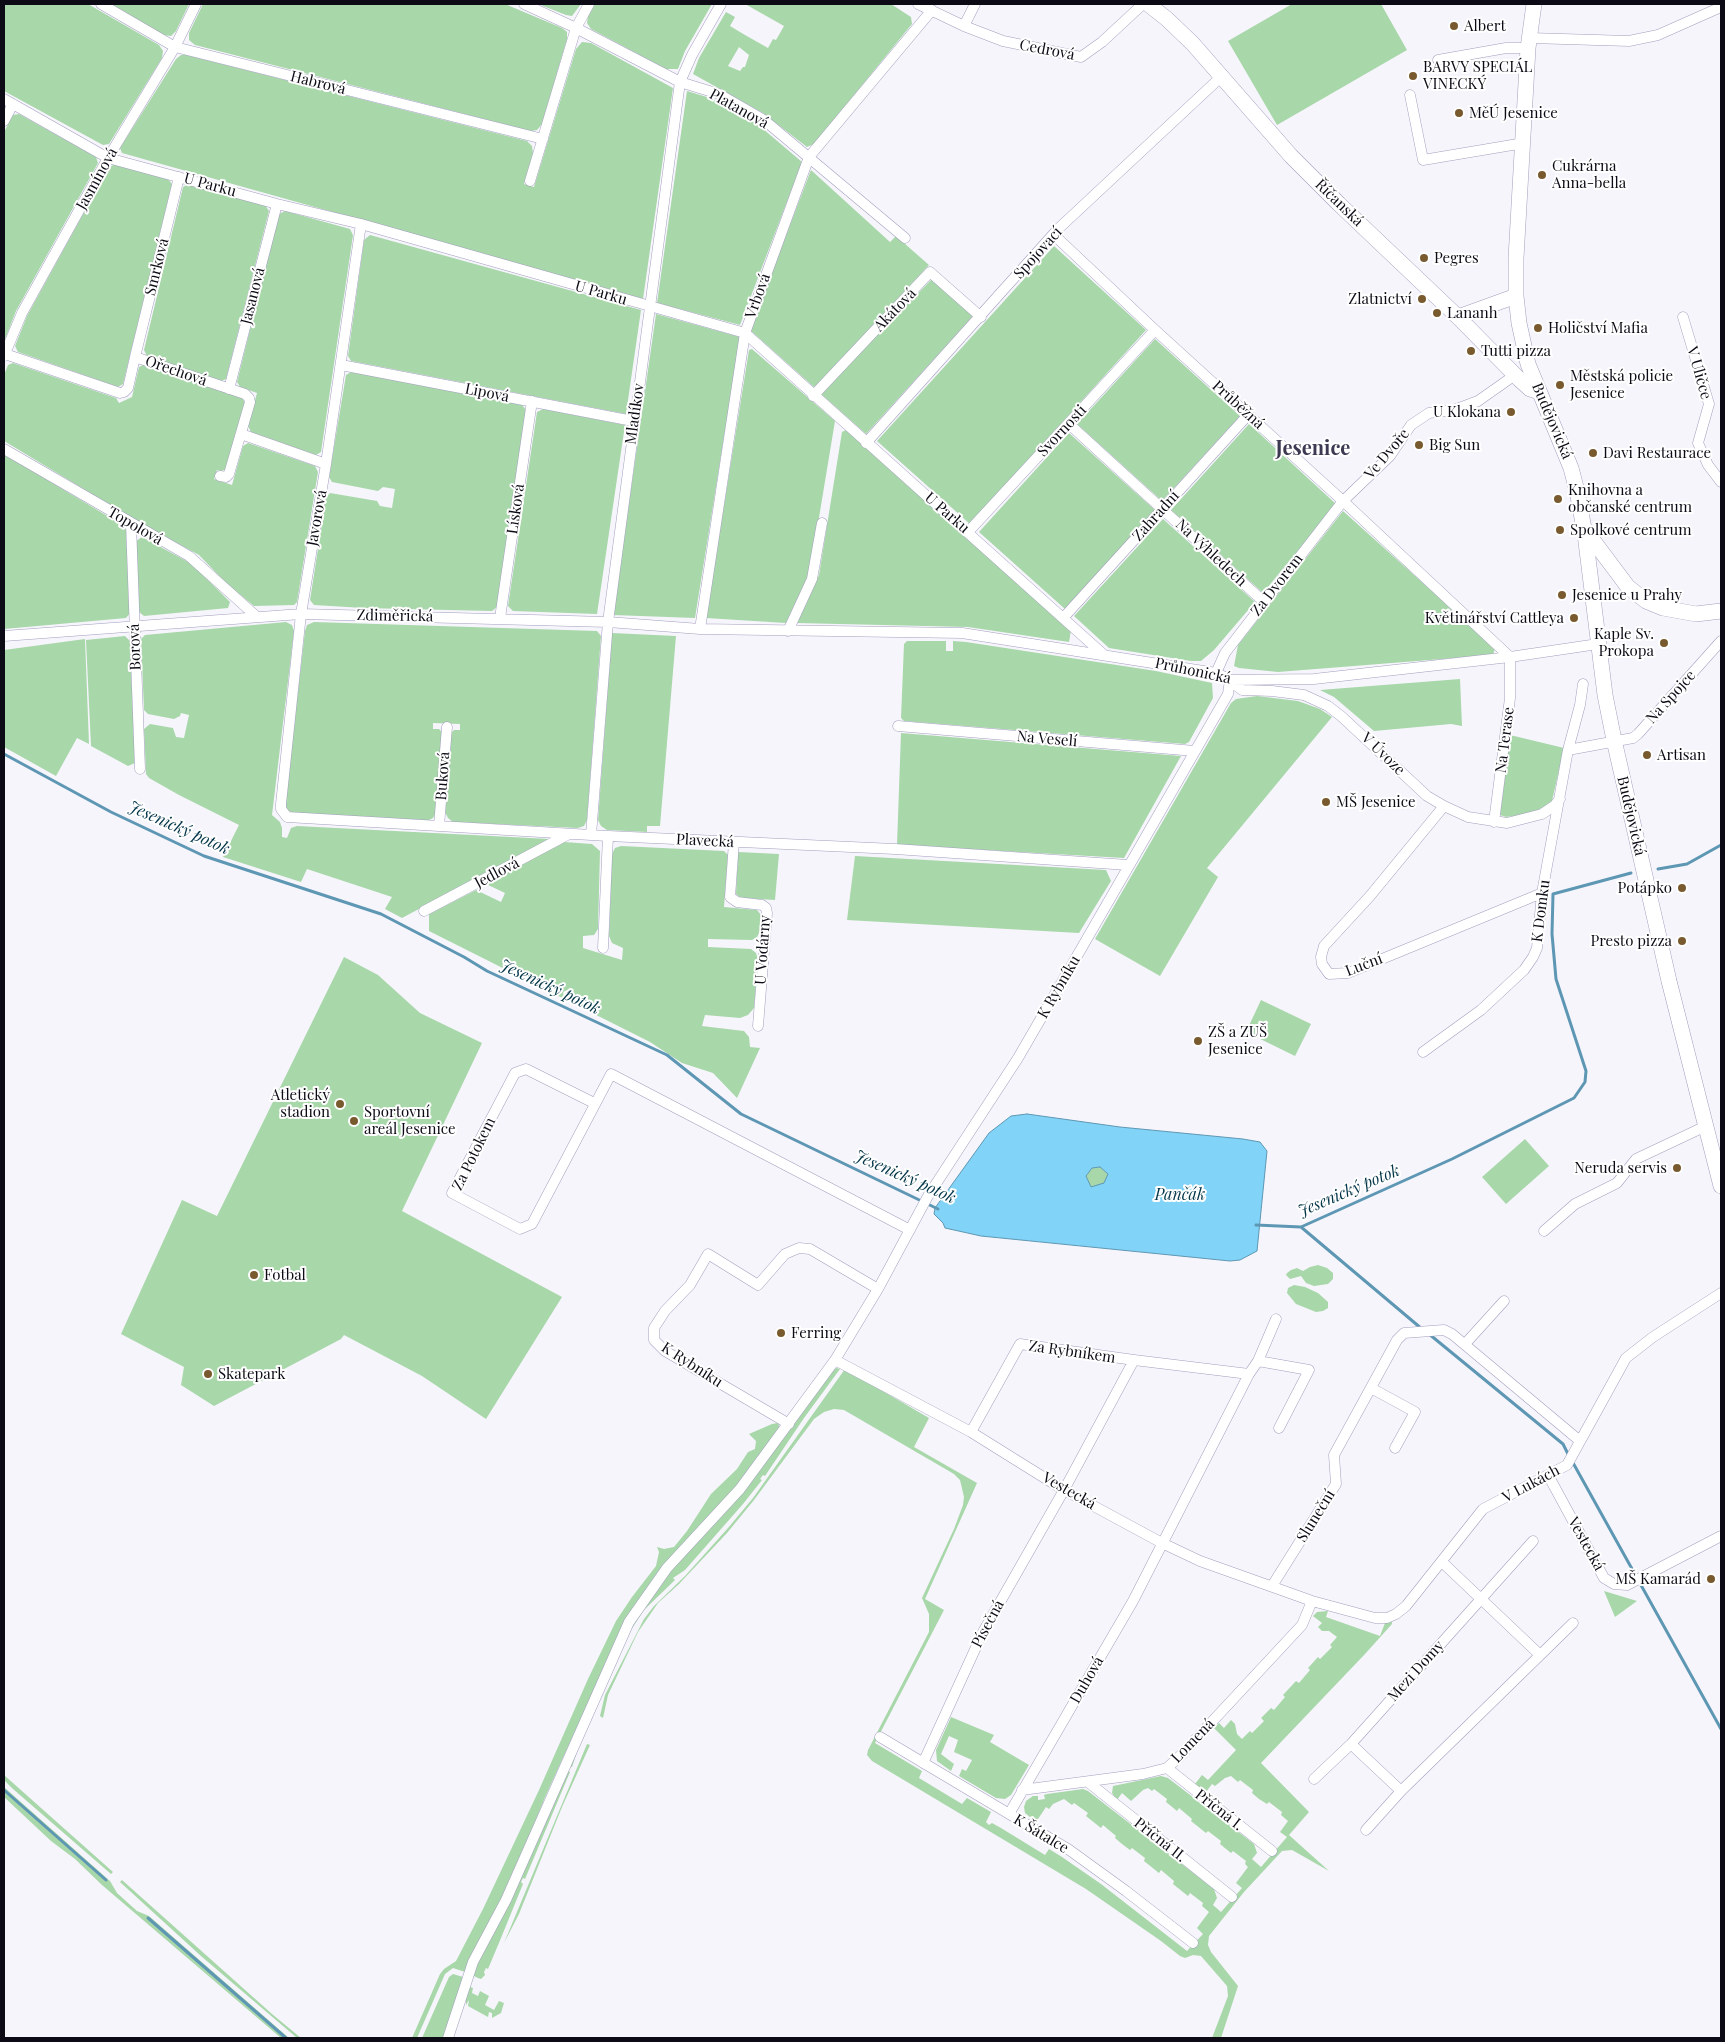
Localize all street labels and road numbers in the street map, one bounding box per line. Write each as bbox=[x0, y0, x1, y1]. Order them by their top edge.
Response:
street label: Cedrová bbox=[1018, 36, 1076, 64]
street label: Habrová bbox=[288, 67, 348, 99]
street label: Platanová bbox=[706, 85, 772, 133]
street label: Jasmínová bbox=[73, 145, 121, 213]
street label: U Parku bbox=[182, 169, 238, 201]
street label: Říčanská bbox=[1311, 176, 1367, 230]
street label: Spojovací bbox=[1010, 223, 1066, 283]
street label: Smrková bbox=[141, 236, 173, 298]
street label: Jasanová bbox=[237, 266, 269, 326]
street label: Vrbová bbox=[742, 271, 774, 321]
street label: U Parku bbox=[573, 277, 629, 309]
street label: Akátová bbox=[870, 285, 920, 335]
street label: V Uličce bbox=[1683, 345, 1715, 401]
street label: Ořechová bbox=[143, 352, 209, 390]
street label: Průběžná bbox=[1208, 377, 1268, 433]
street label: Lipová bbox=[463, 380, 511, 406]
street label: Budějovická bbox=[1528, 380, 1576, 462]
street label: Mladíkov bbox=[622, 382, 648, 446]
street label: Svornosti bbox=[1034, 402, 1090, 460]
street label: Ve Dvoře bbox=[1361, 425, 1413, 483]
street label: Lísková bbox=[504, 483, 528, 535]
street label: Zahradní bbox=[1129, 487, 1183, 545]
street label: Javorová bbox=[303, 489, 331, 547]
street label: U Parku bbox=[921, 489, 973, 537]
street label: Topolová bbox=[104, 503, 166, 549]
street label: Na Výhledech bbox=[1172, 516, 1250, 590]
street label: Za Dvorem bbox=[1247, 550, 1307, 620]
street label: Zdiměřická bbox=[356, 606, 434, 626]
street label: Borová bbox=[125, 623, 145, 671]
street label: Průhonická bbox=[1153, 654, 1233, 688]
street label: Na Spojce bbox=[1642, 667, 1700, 727]
street label: Na Terase bbox=[1492, 706, 1518, 774]
street label: Na Veselí bbox=[1016, 727, 1078, 751]
street label: V Úvoze bbox=[1358, 729, 1408, 779]
street label: Buková bbox=[432, 751, 454, 801]
street label: Budějovická bbox=[1613, 774, 1649, 858]
street label: Plavecká bbox=[676, 830, 734, 852]
street label: Jedlová bbox=[472, 854, 522, 892]
street label: K Domku bbox=[1528, 879, 1554, 943]
street label: U Vodárny bbox=[752, 914, 774, 986]
street label: Luční bbox=[1343, 950, 1385, 980]
street label: K Rybníku bbox=[1034, 952, 1084, 1022]
street label: Za Potokem bbox=[449, 1115, 499, 1193]
street label: Za Rybníkem bbox=[1027, 1337, 1117, 1367]
street label: K Rybníku bbox=[658, 1339, 726, 1391]
street label: V Lukách bbox=[1499, 1461, 1563, 1507]
street label: Vestecká bbox=[1039, 1469, 1099, 1513]
street label: Sluneční bbox=[1293, 1487, 1339, 1545]
street label: Vestecká bbox=[1564, 1514, 1608, 1574]
street label: Písečná bbox=[968, 1597, 1008, 1651]
street label: Mezi Domy bbox=[1384, 1637, 1448, 1705]
street label: Duhová bbox=[1066, 1653, 1108, 1707]
street label: Lomená bbox=[1168, 1715, 1218, 1767]
street label: Příčná I. bbox=[1191, 1786, 1247, 1834]
street label: K Šátalce bbox=[1010, 1811, 1072, 1857]
street label: Příčná II. bbox=[1130, 1814, 1190, 1866]

